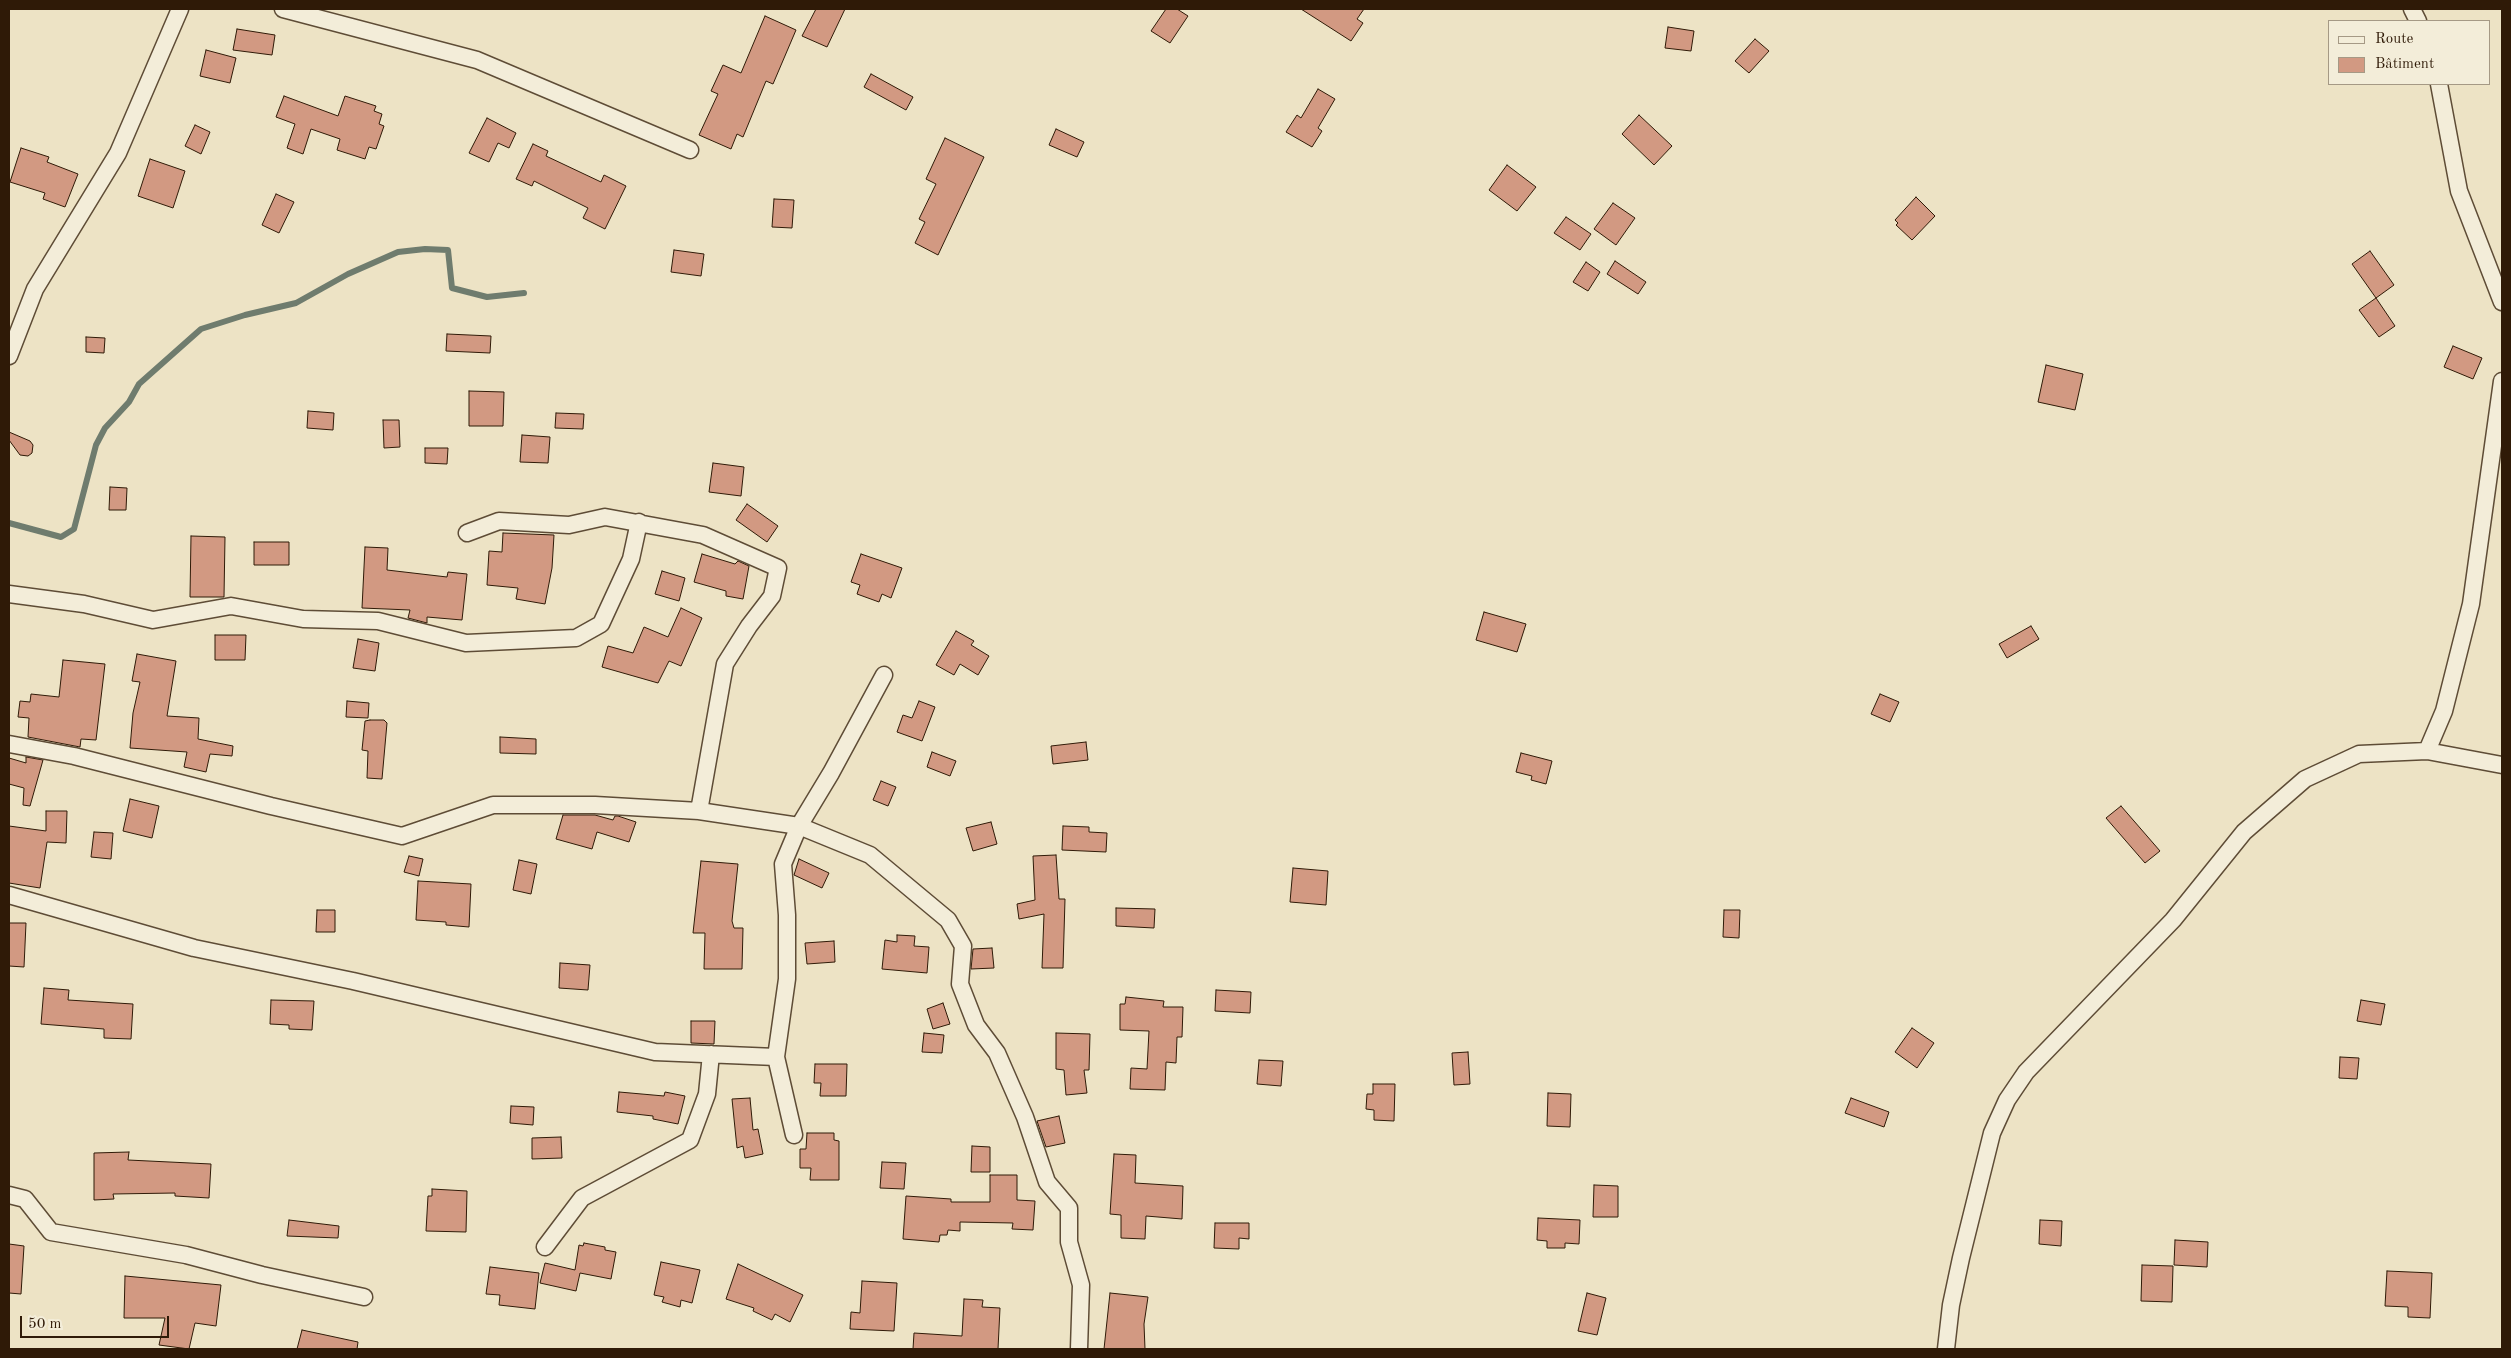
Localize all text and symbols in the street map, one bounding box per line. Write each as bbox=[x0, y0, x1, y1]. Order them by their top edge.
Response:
legend bbox=[2328, 20, 2491, 85]
text: Route bbox=[2375, 32, 2413, 47]
text: Bâtiment bbox=[2375, 57, 2434, 72]
scale bar bbox=[22, 1306, 171, 1338]
text: 50 m bbox=[28, 1317, 62, 1332]

